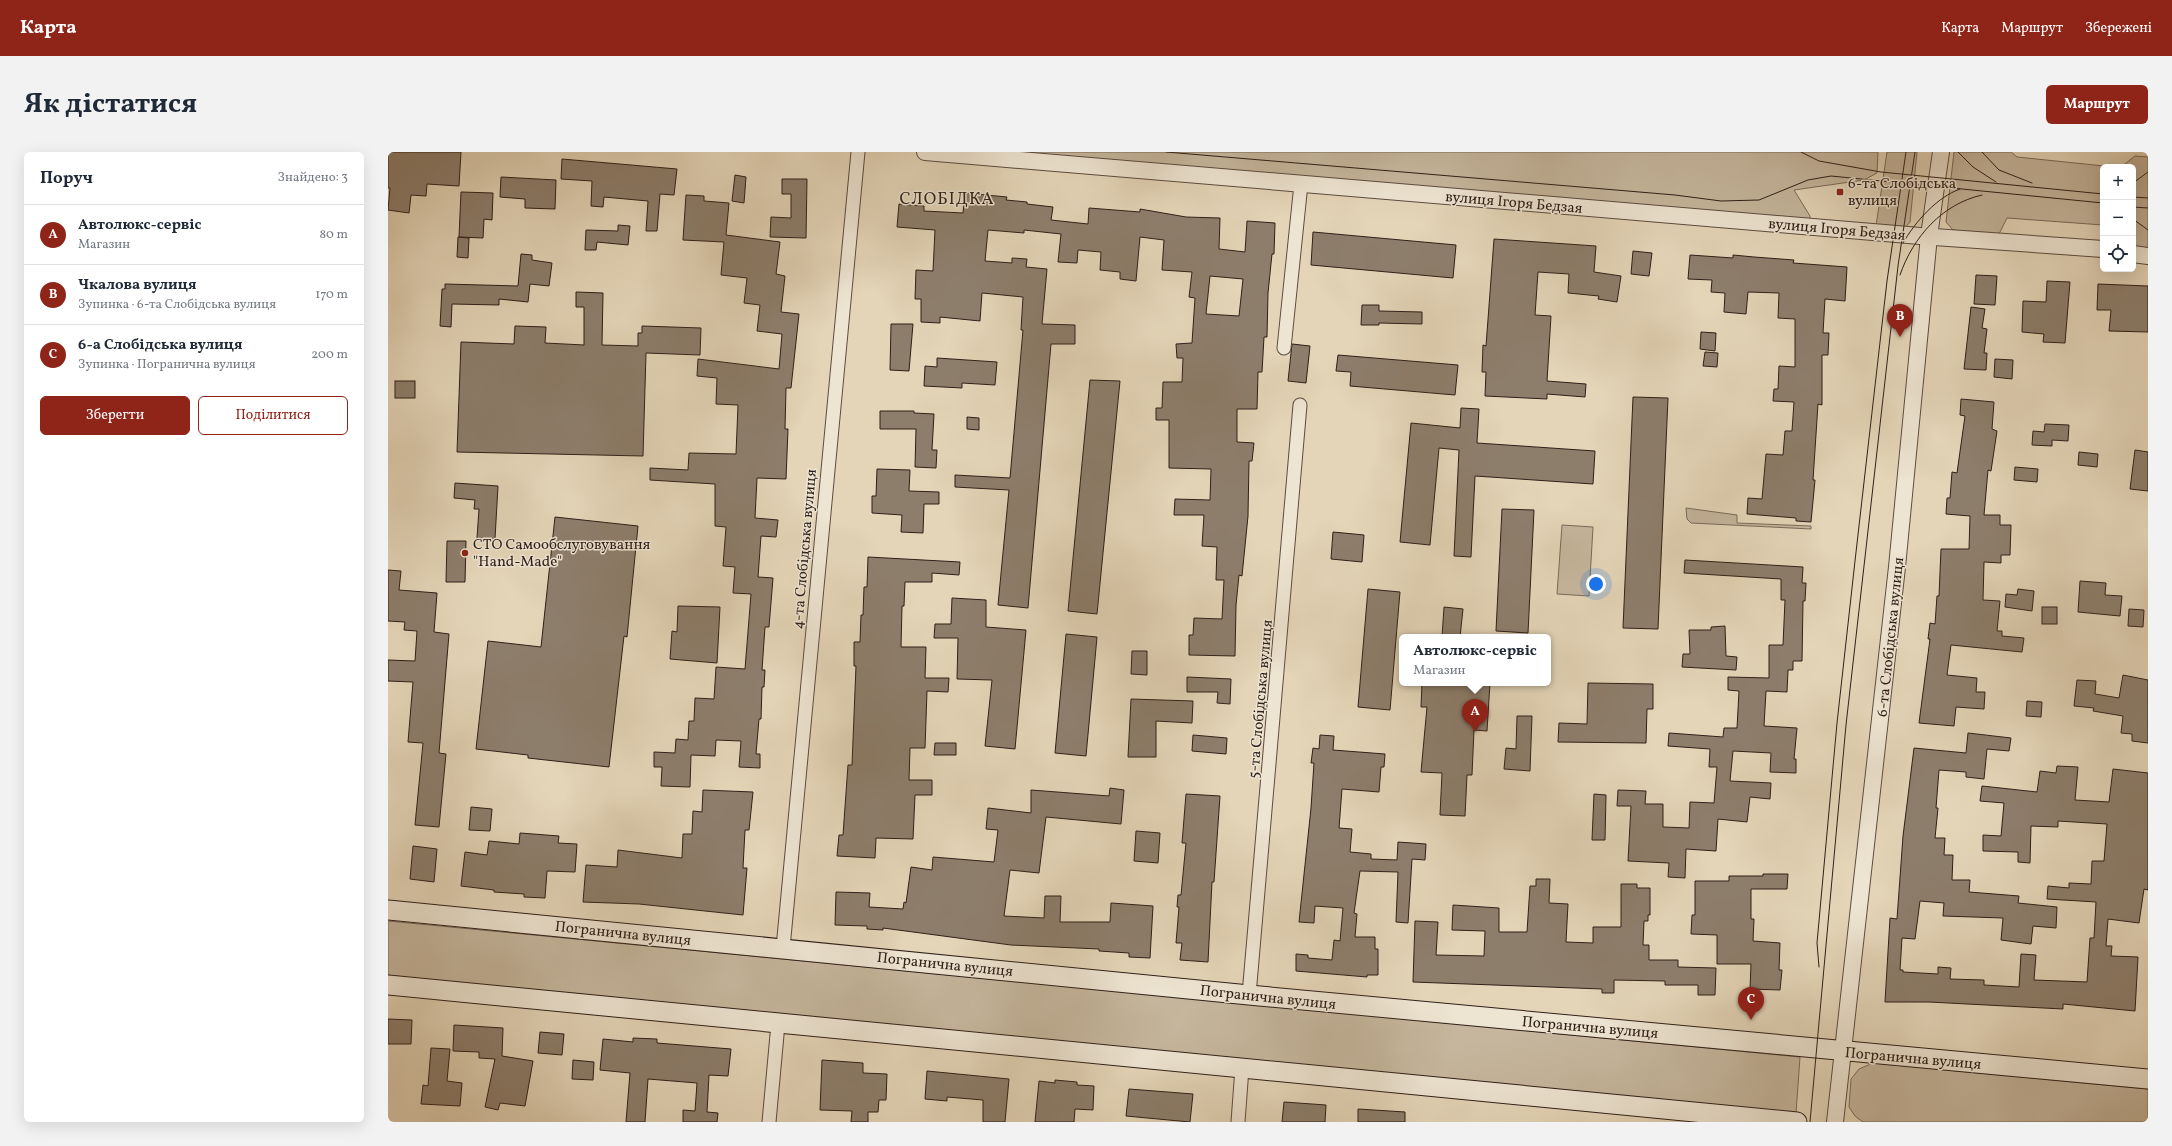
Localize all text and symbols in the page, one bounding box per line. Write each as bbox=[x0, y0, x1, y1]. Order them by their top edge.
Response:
text: Карта bbox=[20, 15, 77, 41]
text: Карта bbox=[1941, 19, 1979, 38]
text: Маршрут bbox=[2001, 19, 2063, 38]
text: Збережені bbox=[2085, 19, 2152, 38]
text: Як дістатися bbox=[24, 85, 197, 124]
button: Маршрут bbox=[2046, 85, 2148, 124]
map controls bbox=[2100, 164, 2136, 272]
button: + bbox=[2100, 164, 2136, 200]
text: Поруч bbox=[40, 167, 93, 190]
text: Знайдено: 3 bbox=[278, 169, 348, 187]
place label: 6-та Слобідська вулиця bbox=[1848, 174, 1956, 212]
street label: вулиця Ігоря Бедзая bbox=[1444, 187, 1584, 220]
marker: 6-та Слобідська вулиця bbox=[1835, 187, 1845, 197]
district label: СЛОБІДКА bbox=[900, 188, 995, 211]
button: − bbox=[2100, 200, 2136, 236]
street label: вулиця Ігоря Бедзая bbox=[1767, 214, 1907, 247]
text: Автолюкс-сервіс bbox=[78, 215, 201, 236]
text: A bbox=[48, 226, 58, 244]
text: 80 m bbox=[319, 226, 348, 244]
text: Магазин bbox=[78, 236, 130, 254]
button: locate bbox=[2100, 236, 2136, 272]
text: Чкалова вулиця bbox=[78, 275, 197, 296]
text: B bbox=[49, 286, 57, 304]
text: 170 m bbox=[315, 286, 348, 304]
text: Зупинка · 6-та Слобідська вулиця bbox=[78, 296, 276, 314]
pin: B bbox=[1887, 304, 1913, 337]
text: 6-а Слобідська вулиця bbox=[78, 335, 243, 356]
text: C bbox=[49, 346, 57, 364]
text: 200 m bbox=[311, 346, 348, 364]
text: Зупинка · Погранична вулиця bbox=[78, 356, 256, 374]
button: Зберегти bbox=[40, 396, 190, 435]
button: Поділитися bbox=[198, 396, 348, 435]
street label: 4-та Слобідська вулиця bbox=[788, 468, 823, 630]
place label: СТО Самообслуговування "Hand-Made" bbox=[473, 535, 651, 573]
marker: СТО Самообслуговування "Hand-Made" bbox=[460, 548, 470, 558]
street label: 6-та Слобідська вулиця bbox=[1873, 556, 1910, 718]
your location bbox=[1586, 574, 1606, 594]
street label: 5-та Слобідська вулиця bbox=[1244, 619, 1279, 780]
popup bbox=[1399, 634, 1551, 686]
text: Автолюкс-сервіс bbox=[1413, 641, 1537, 662]
text: Магазин bbox=[1413, 662, 1466, 680]
pin: A bbox=[1462, 699, 1488, 732]
street label: Погранична вулиця bbox=[554, 917, 692, 952]
street label: Погранична вулиця bbox=[876, 948, 1014, 983]
street label: Погранична вулиця bbox=[1199, 981, 1337, 1016]
pin: C bbox=[1738, 987, 1764, 1020]
street label: Погранична вулиця bbox=[1521, 1012, 1659, 1045]
street label: Погранична вулиця bbox=[1844, 1043, 1982, 1076]

